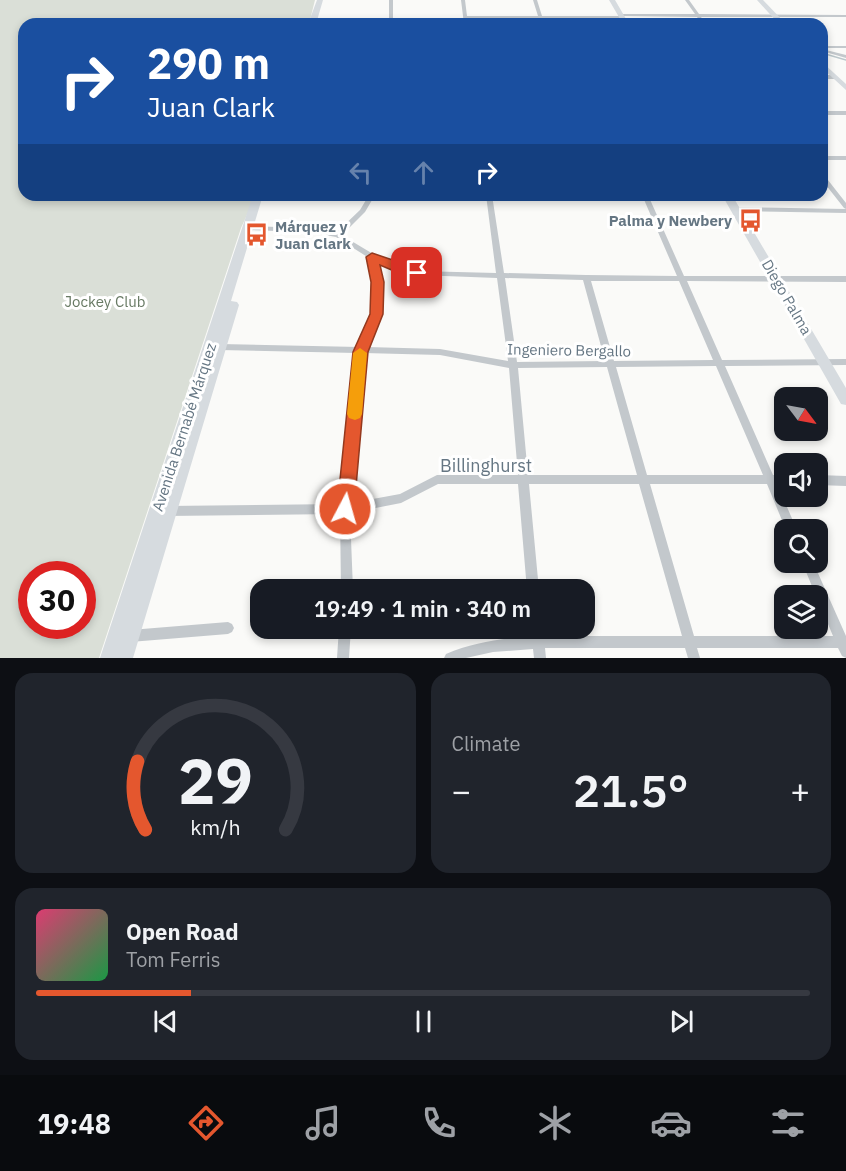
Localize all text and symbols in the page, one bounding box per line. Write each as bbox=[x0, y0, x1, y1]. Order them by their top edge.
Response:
text: 290 m bbox=[147, 36, 270, 91]
icon: right bbox=[48, 42, 126, 120]
text: Juan Clark bbox=[147, 89, 275, 124]
icon: left bbox=[344, 156, 377, 189]
icon: ahead bbox=[407, 156, 440, 189]
icon: right bbox=[470, 156, 503, 189]
bus stop icon: Palma y Newbery bbox=[737, 207, 763, 233]
place label: Palma y Newbery bbox=[609, 211, 732, 230]
place label: Márquez y Juan Clark bbox=[275, 217, 351, 253]
bus stop icon: Márquez y Juan Clark bbox=[244, 222, 270, 248]
pin bbox=[391, 247, 442, 298]
icon: arrive bbox=[400, 256, 433, 289]
street label: Diego Palma bbox=[758, 256, 816, 338]
park label: Jockey Club bbox=[64, 292, 146, 311]
street label: Ingeniero Bergallo bbox=[507, 339, 631, 361]
street label: Avenida Bernabé Márquez bbox=[148, 340, 220, 514]
north arrow bbox=[774, 387, 828, 441]
map controls bbox=[774, 387, 828, 639]
button: sound bbox=[774, 453, 828, 507]
street label: Billinghurst bbox=[440, 454, 532, 477]
position arrow bbox=[313, 477, 377, 541]
button: search bbox=[774, 519, 828, 573]
speed limit sign: 30 bbox=[18, 561, 96, 639]
button: layers bbox=[774, 585, 828, 639]
text: 19:49 · 1 min · 340 m bbox=[314, 594, 531, 623]
text: Climate bbox=[452, 730, 520, 757]
text: 29 bbox=[178, 740, 253, 821]
text: 21.5° bbox=[573, 761, 689, 819]
text: − bbox=[452, 769, 471, 812]
text: + bbox=[790, 769, 810, 812]
text: km/h bbox=[190, 813, 240, 841]
text: Open Road bbox=[126, 917, 239, 946]
text: Tom Ferris bbox=[126, 946, 221, 973]
icon: previous bbox=[149, 1005, 182, 1038]
icon: pause bbox=[407, 1005, 440, 1038]
icon: next bbox=[665, 1005, 698, 1038]
icon: directions bbox=[185, 1102, 227, 1144]
icon: music bbox=[302, 1102, 344, 1144]
icon: phone bbox=[418, 1102, 460, 1144]
icon: climate bbox=[534, 1102, 576, 1144]
icon: car bbox=[650, 1102, 692, 1144]
icon: filters bbox=[767, 1102, 809, 1144]
text: 19:48 bbox=[37, 1106, 111, 1141]

